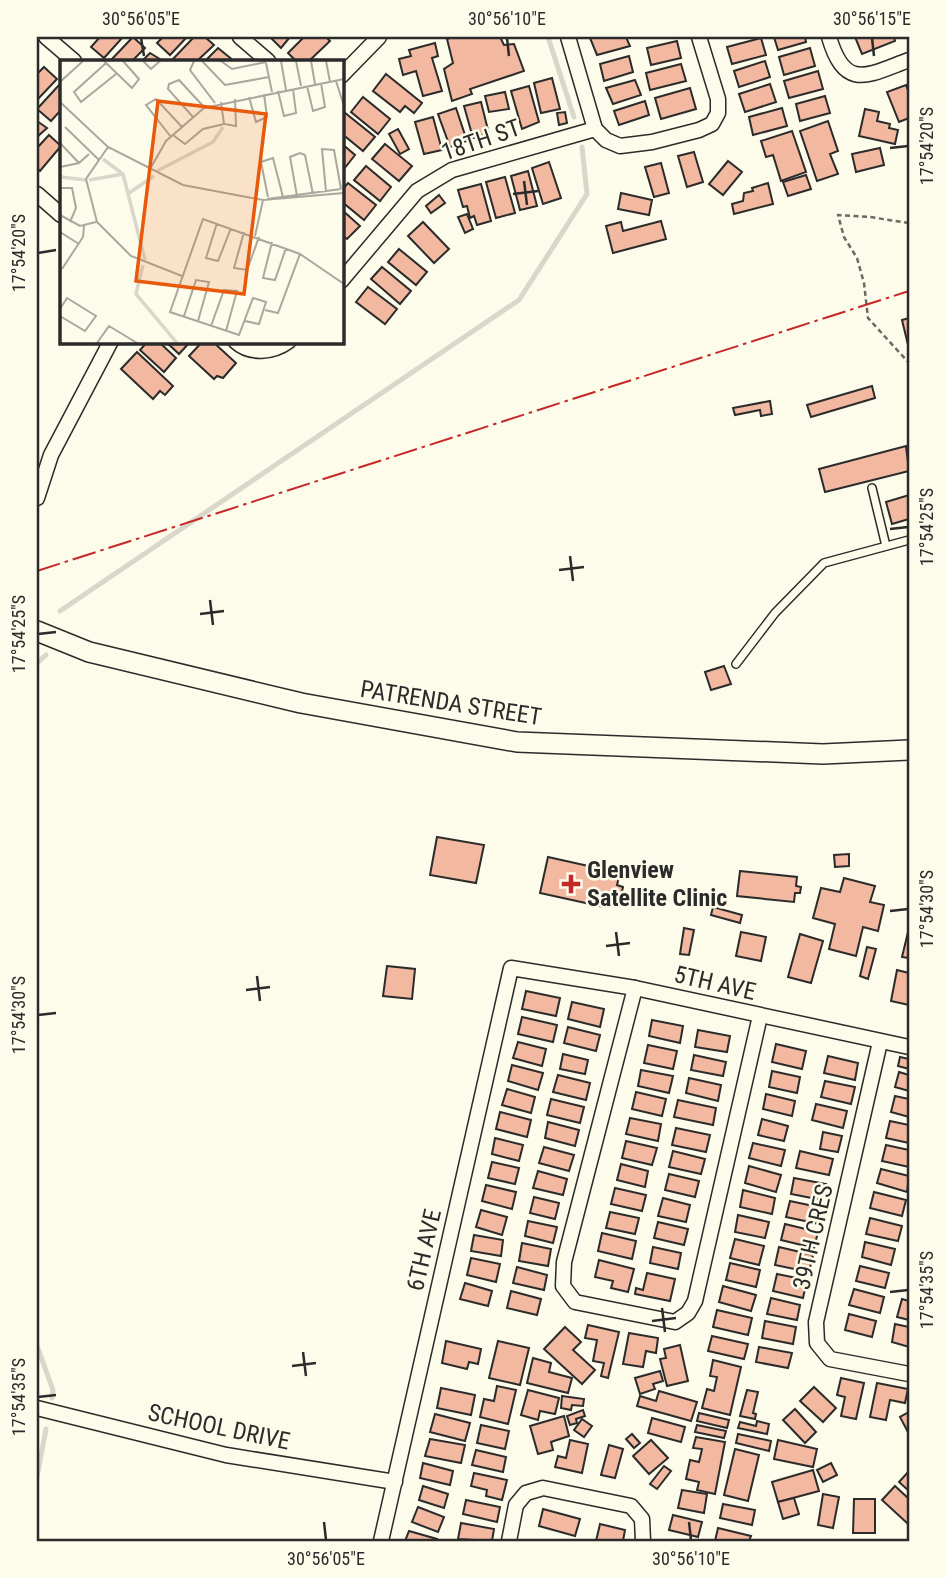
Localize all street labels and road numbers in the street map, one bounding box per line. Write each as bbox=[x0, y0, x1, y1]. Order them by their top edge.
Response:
street label: 18TH ST bbox=[438, 113, 524, 167]
street label: PATRENDA STREET bbox=[358, 675, 544, 731]
street label: 5TH AVE bbox=[671, 960, 759, 1006]
street label: 39TH CRES bbox=[787, 1182, 839, 1292]
street label: 6TH AVE bbox=[401, 1206, 447, 1294]
street label: SCHOOL DRIVE bbox=[145, 1398, 293, 1456]

